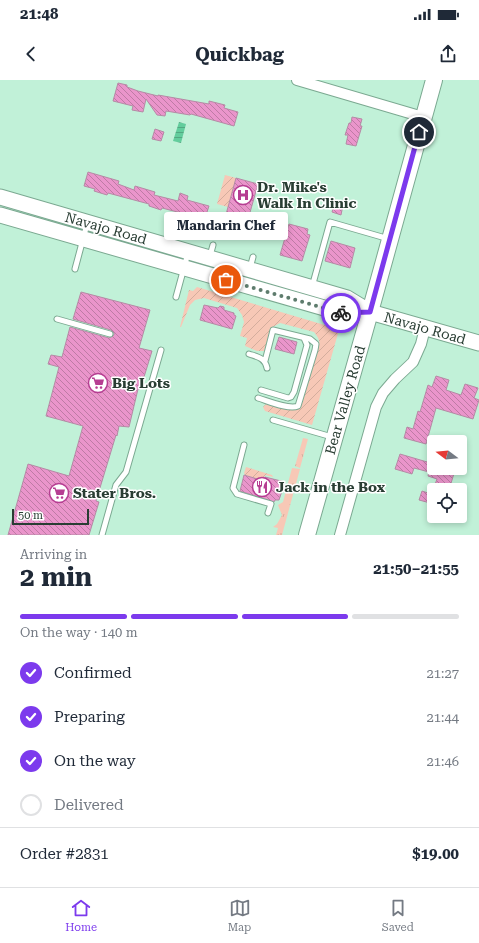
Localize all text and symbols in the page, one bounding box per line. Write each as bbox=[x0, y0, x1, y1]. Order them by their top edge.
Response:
text: 21:48 bbox=[20, 5, 58, 23]
icon: back bbox=[20, 43, 42, 65]
icon: share bbox=[437, 43, 459, 65]
text: Quickbag bbox=[195, 44, 284, 65]
pin bbox=[402, 115, 436, 149]
icon: home bbox=[408, 121, 430, 143]
place label: Dr. Mike's Walk In Clinic bbox=[257, 179, 356, 211]
hospital icon: Dr. Mike's Walk In Clinic bbox=[232, 184, 254, 206]
street label: Navajo Road bbox=[63, 209, 149, 247]
callout: Mandarin Chef bbox=[164, 212, 288, 240]
text: Mandarin Chef bbox=[177, 218, 275, 233]
pin bbox=[209, 263, 243, 297]
icon: bag bbox=[215, 269, 237, 291]
courier bbox=[321, 293, 361, 333]
icon: bike bbox=[330, 302, 352, 324]
street label: Navajo Road bbox=[382, 309, 468, 347]
street label: Bear Valley Road bbox=[322, 344, 368, 456]
supermarket icon: Big Lots bbox=[87, 372, 109, 394]
place label: Big Lots bbox=[112, 375, 170, 391]
north arrow bbox=[427, 435, 467, 475]
map controls bbox=[427, 435, 467, 523]
restaurant icon: Jack in the Box bbox=[251, 476, 273, 498]
place label: Jack in the Box bbox=[276, 479, 386, 495]
supermarket icon: Stater Bros. bbox=[48, 482, 70, 504]
button: locate bbox=[427, 483, 467, 523]
place label: Stater Bros. bbox=[73, 485, 156, 501]
scale bar bbox=[12, 507, 89, 526]
text: 50 m bbox=[18, 509, 43, 522]
text: Arriving in bbox=[20, 547, 87, 562]
text: 21:50–21:55 bbox=[373, 560, 459, 578]
text: 2 min bbox=[20, 562, 92, 592]
text: On the way · 140 m bbox=[20, 625, 137, 640]
icon: check bbox=[20, 662, 42, 684]
text: Confirmed bbox=[54, 664, 132, 682]
text: 21:27 bbox=[427, 666, 459, 681]
icon: check bbox=[20, 706, 42, 728]
text: Preparing bbox=[54, 708, 125, 726]
text: 21:44 bbox=[427, 710, 459, 725]
icon: check bbox=[20, 750, 42, 772]
text: On the way bbox=[54, 752, 136, 770]
text: 21:46 bbox=[427, 754, 459, 769]
text: Delivered bbox=[54, 796, 124, 814]
text: Order #2831 bbox=[20, 845, 109, 863]
text: $19.00 bbox=[412, 845, 459, 863]
tab: Home bbox=[65, 897, 97, 934]
tab: Map bbox=[228, 897, 251, 934]
tab: Saved bbox=[382, 897, 414, 934]

